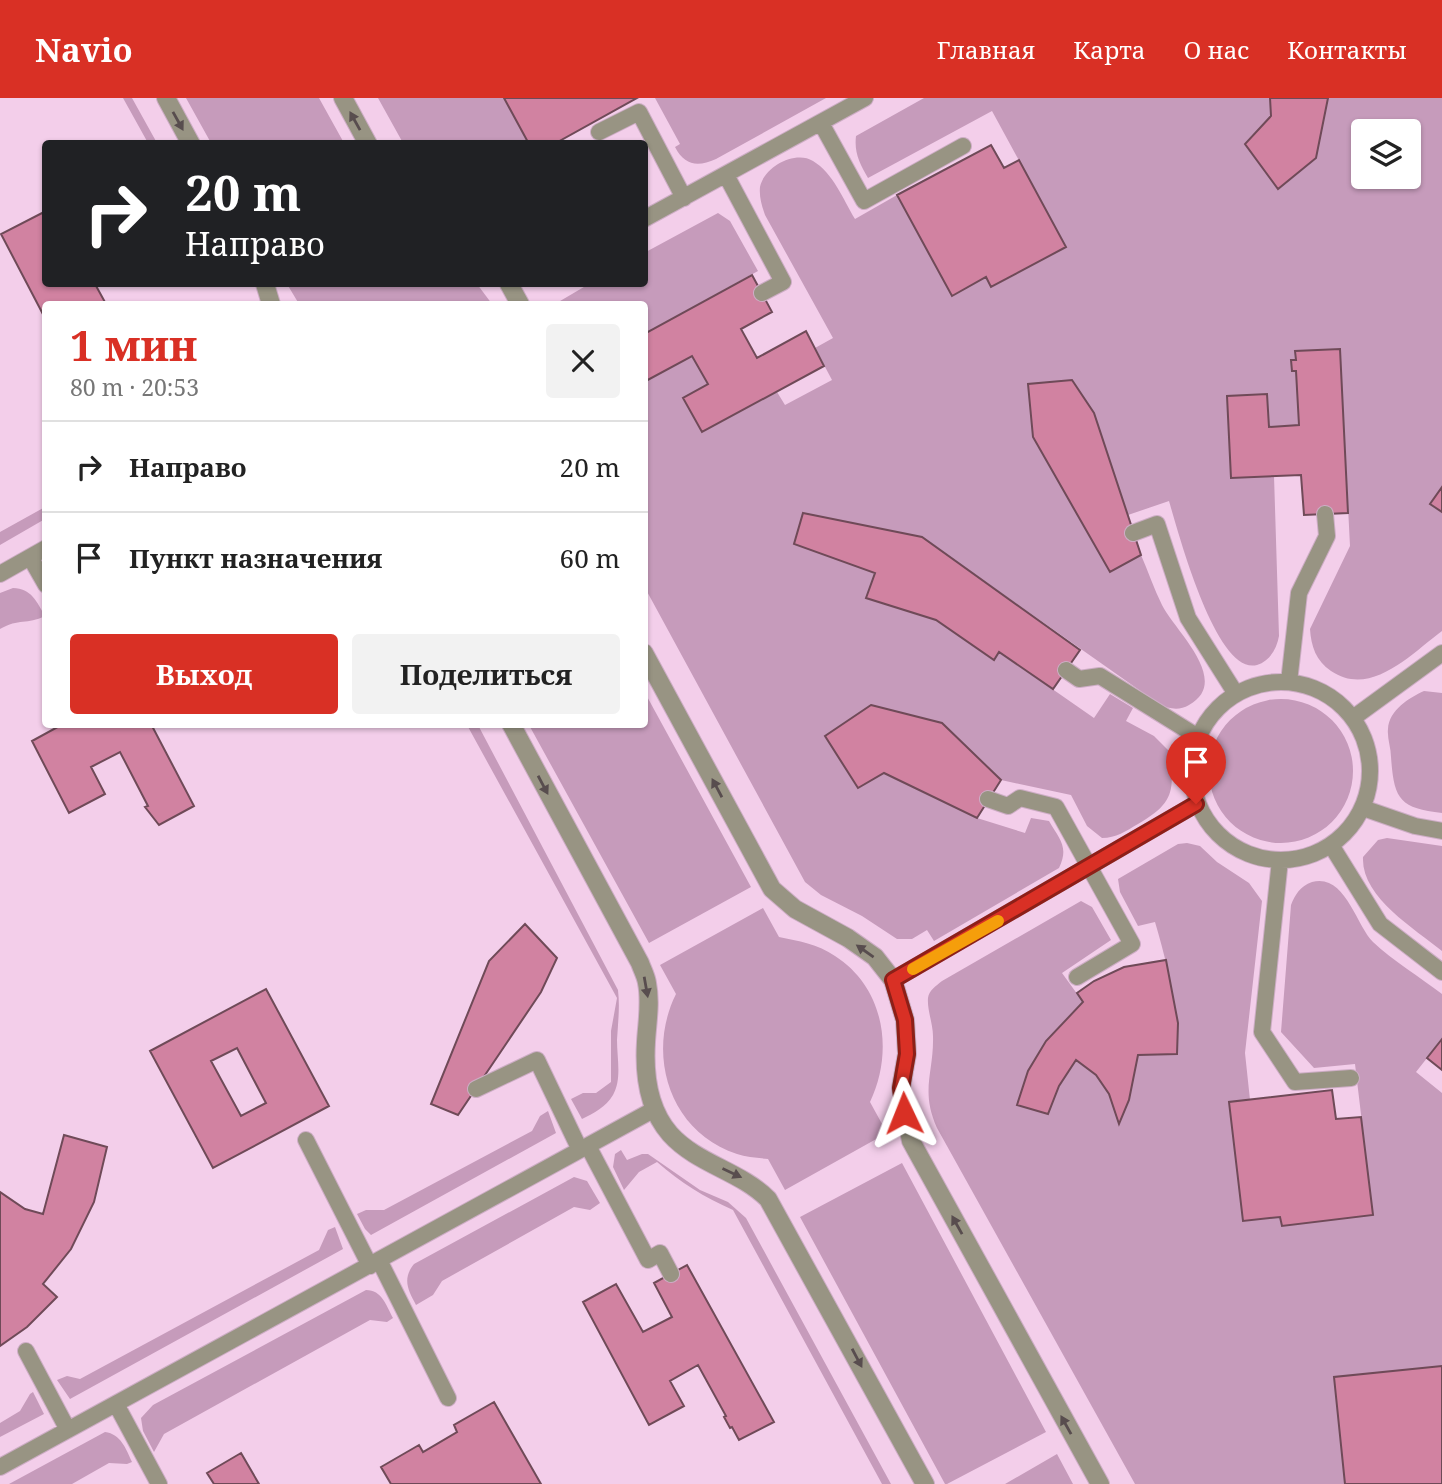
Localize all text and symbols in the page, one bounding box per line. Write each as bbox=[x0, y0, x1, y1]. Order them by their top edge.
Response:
text: Navio bbox=[35, 27, 133, 72]
text: Главная bbox=[937, 33, 1035, 66]
text: Карта bbox=[1073, 33, 1146, 66]
text: О нас bbox=[1184, 33, 1249, 66]
text: Контакты bbox=[1287, 33, 1407, 66]
one-way arrow bbox=[350, 110, 362, 130]
one-way arrow bbox=[172, 111, 184, 131]
map controls bbox=[1351, 119, 1421, 189]
button: layers bbox=[1351, 119, 1421, 189]
text: 20 m bbox=[185, 159, 301, 225]
icon: right bbox=[70, 168, 161, 259]
text: Направо bbox=[185, 222, 325, 265]
text: 1 мин bbox=[70, 316, 197, 373]
button: close bbox=[546, 324, 620, 398]
text: 80 m · 20:53 bbox=[70, 371, 199, 403]
icon: right bbox=[70, 448, 108, 486]
text: Направо bbox=[129, 449, 247, 485]
text: 20 m bbox=[560, 449, 620, 485]
icon: arrive bbox=[70, 539, 108, 577]
text: Пункт назначения bbox=[129, 540, 382, 576]
text: 60 m bbox=[560, 540, 620, 576]
button: Выход bbox=[70, 634, 338, 714]
button: Поделиться bbox=[352, 634, 620, 714]
pin bbox=[1166, 732, 1226, 804]
icon: arrive bbox=[1177, 743, 1215, 781]
one-way arrow bbox=[537, 775, 549, 794]
one-way arrow bbox=[711, 778, 723, 797]
one-way arrow bbox=[856, 944, 874, 958]
one-way arrow bbox=[641, 976, 652, 998]
position arrow bbox=[867, 1076, 941, 1150]
one-way arrow bbox=[722, 1168, 742, 1179]
one-way arrow bbox=[951, 1215, 963, 1235]
one-way arrow bbox=[851, 1348, 863, 1368]
one-way arrow bbox=[1060, 1415, 1072, 1435]

